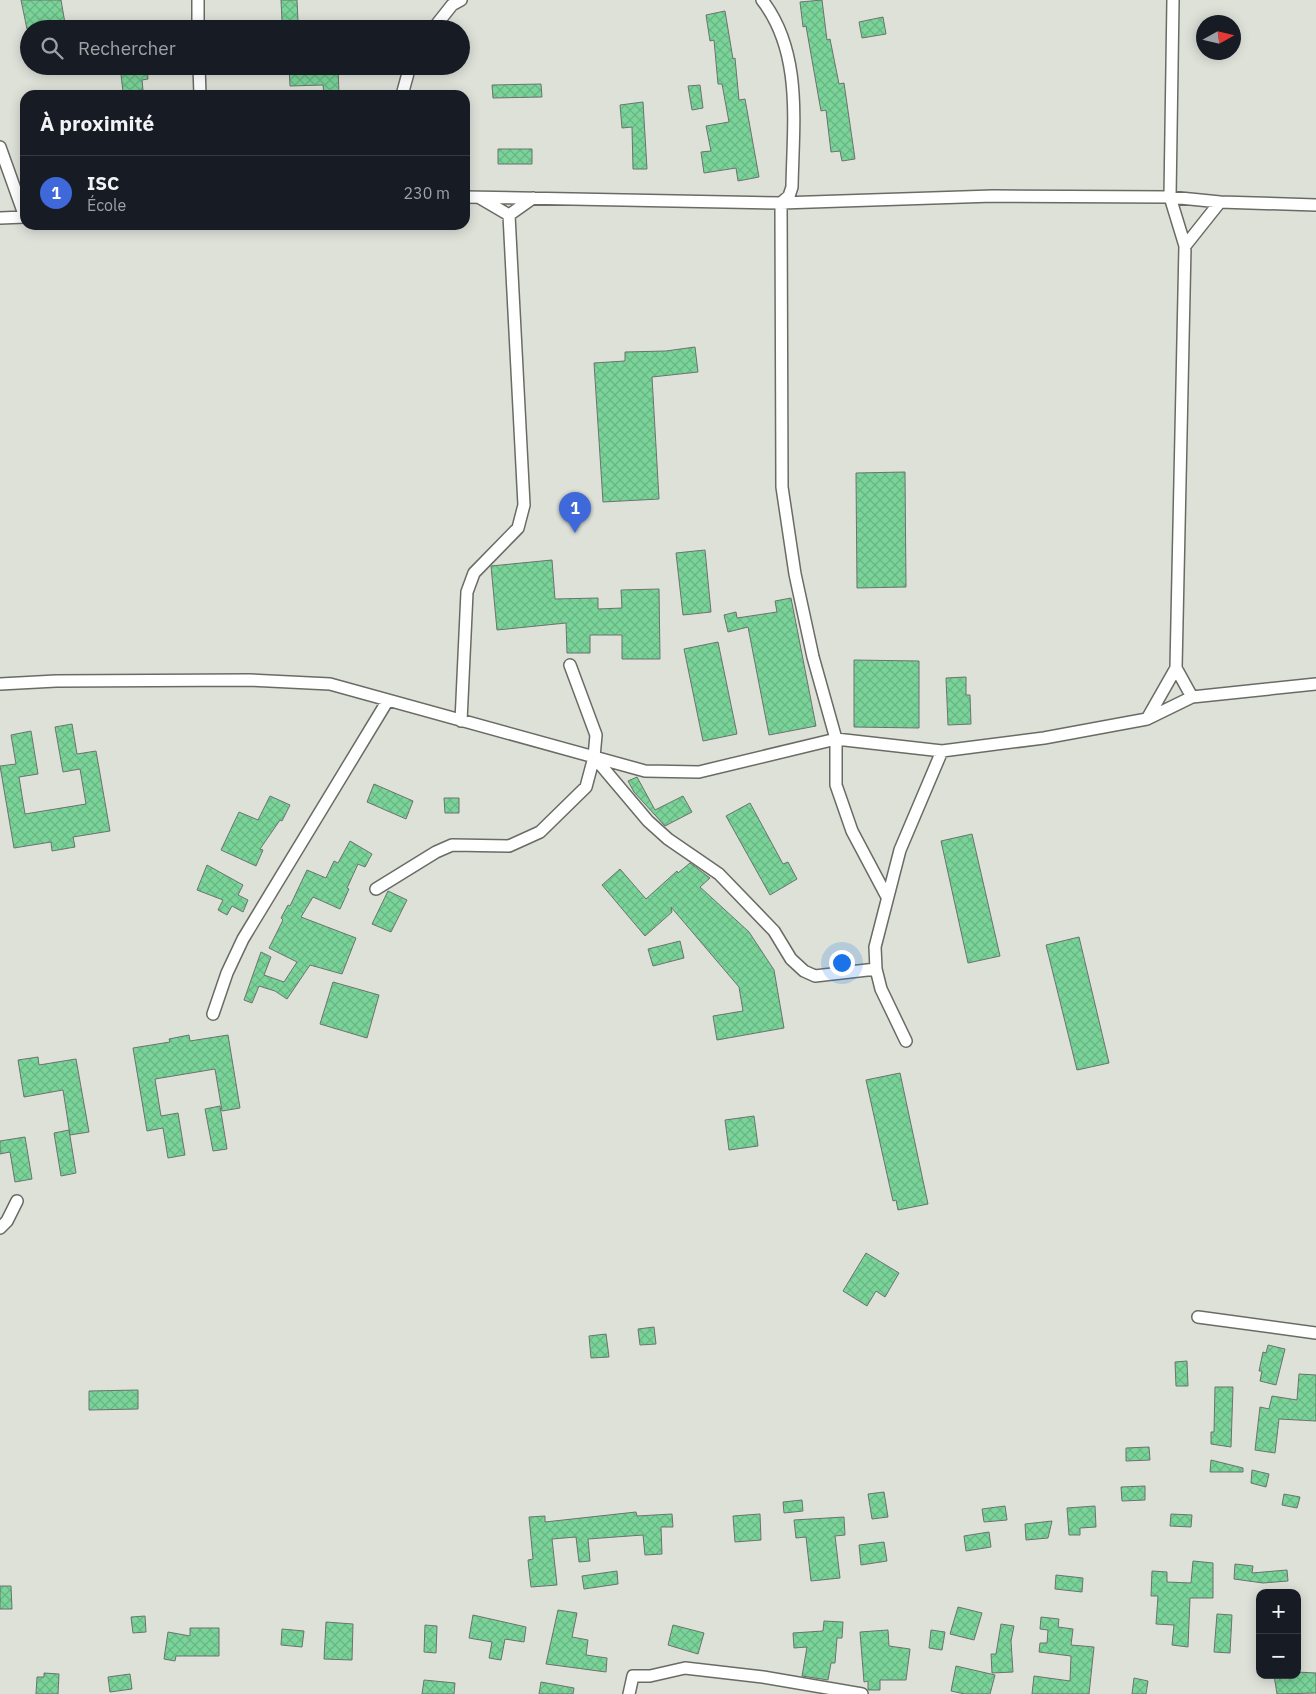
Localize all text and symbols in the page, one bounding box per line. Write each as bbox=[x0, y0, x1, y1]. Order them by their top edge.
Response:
north arrow bbox=[1196, 15, 1241, 60]
search box bbox=[20, 20, 470, 75]
icon: search bbox=[38, 34, 66, 62]
text: Rechercher bbox=[78, 36, 176, 60]
text: À proximité bbox=[40, 109, 154, 137]
text: ISC bbox=[87, 171, 119, 195]
text: 1 bbox=[51, 183, 61, 203]
text: 230 m bbox=[403, 183, 450, 203]
text: École bbox=[87, 195, 126, 215]
pin: 1 bbox=[559, 492, 591, 533]
your location bbox=[829, 950, 855, 976]
map controls bbox=[1256, 1589, 1301, 1679]
button: + bbox=[1256, 1589, 1301, 1634]
button: − bbox=[1256, 1634, 1301, 1679]

